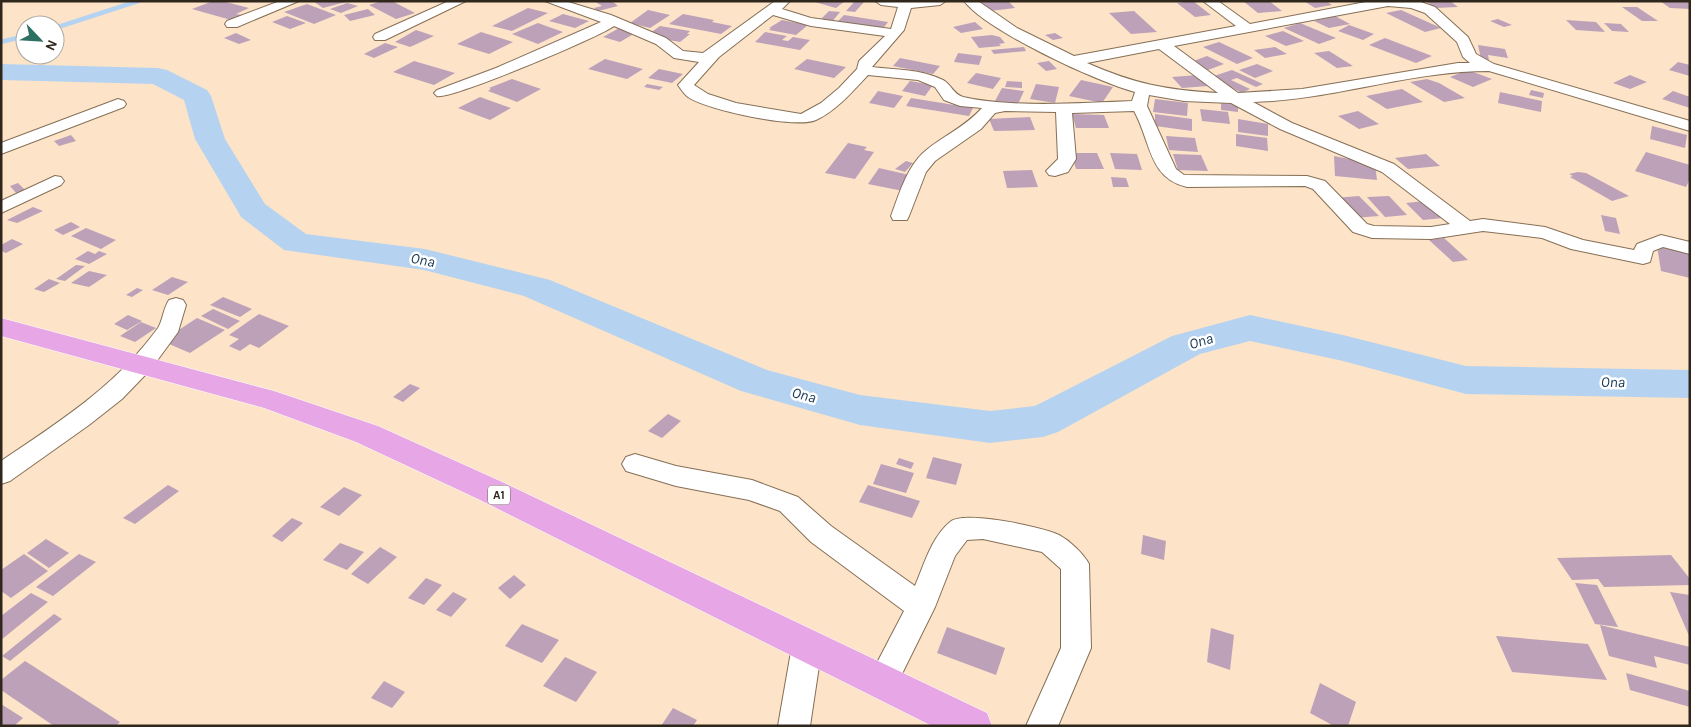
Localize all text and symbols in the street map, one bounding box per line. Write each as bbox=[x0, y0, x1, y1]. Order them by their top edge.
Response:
north arrow bbox=[15, 15, 65, 65]
text: N bbox=[42, 37, 61, 53]
water label: Ona bbox=[409, 249, 437, 271]
water label: Ona bbox=[1187, 329, 1215, 353]
water label: Ona bbox=[1601, 373, 1625, 391]
water label: Ona bbox=[790, 383, 818, 407]
road number: A1 bbox=[488, 486, 510, 504]

